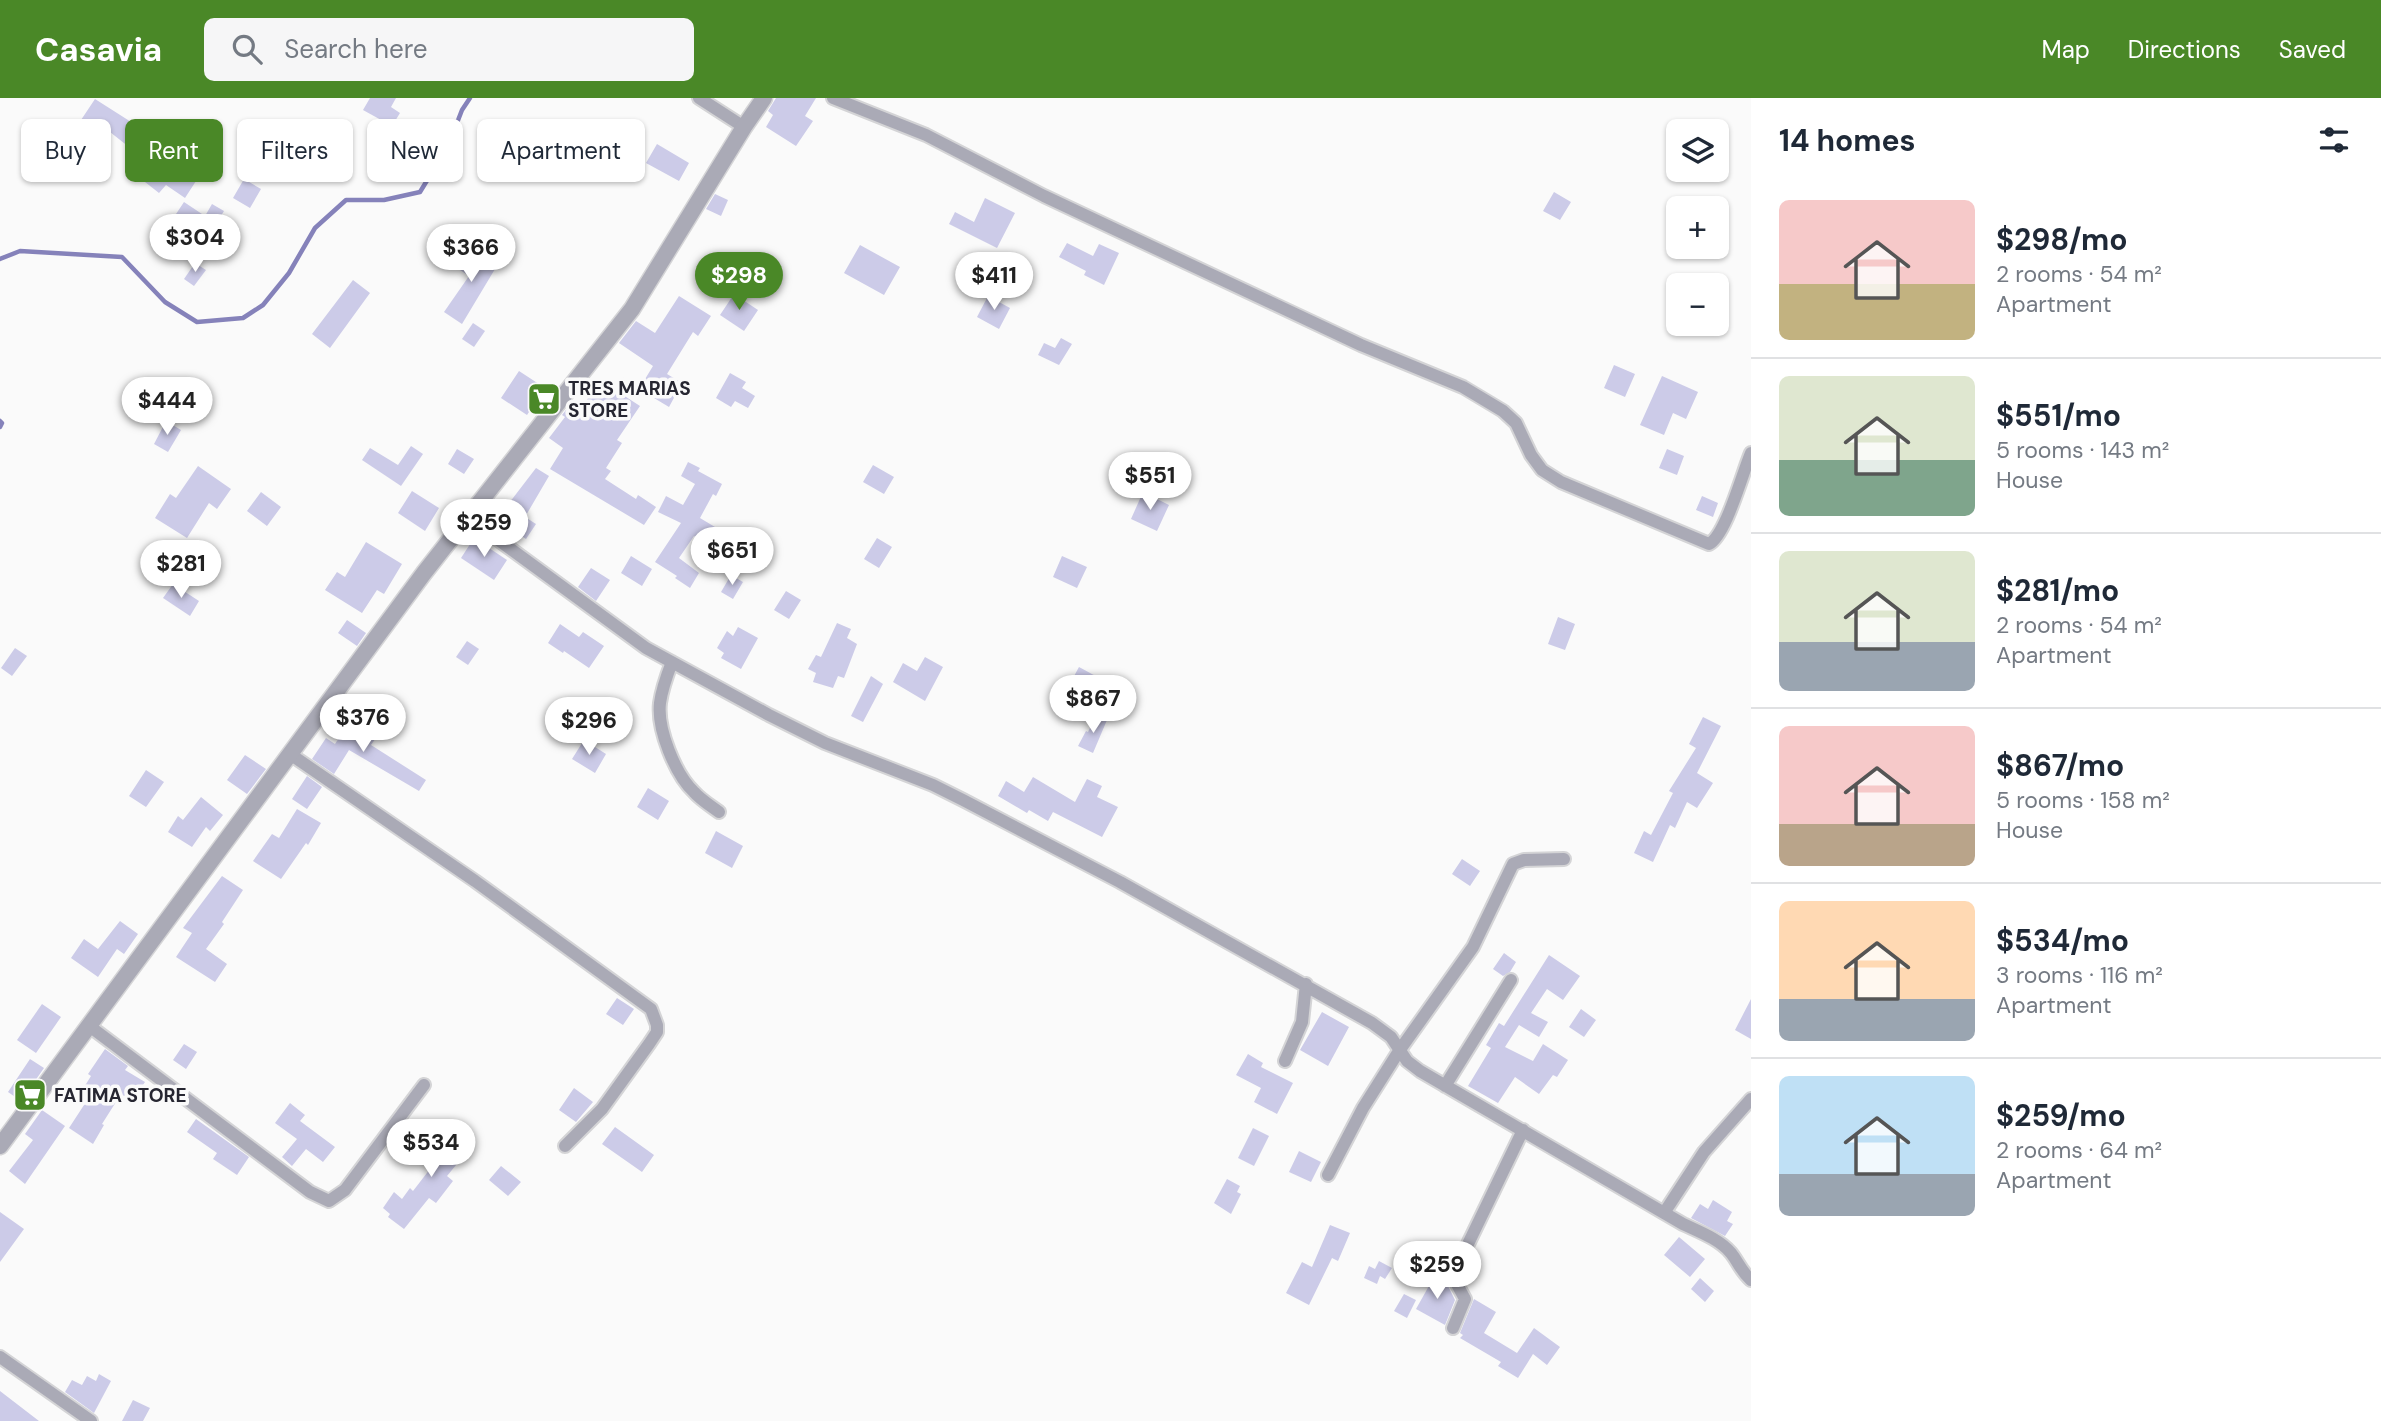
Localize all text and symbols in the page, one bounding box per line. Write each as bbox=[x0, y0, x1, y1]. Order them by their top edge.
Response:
search box bbox=[204, 18, 694, 81]
text: Casavia bbox=[35, 28, 162, 71]
icon: search bbox=[228, 30, 266, 68]
text: Search here bbox=[284, 32, 428, 66]
text: Map bbox=[2042, 34, 2090, 65]
text: Directions bbox=[2128, 34, 2241, 65]
text: Saved bbox=[2279, 34, 2346, 65]
chip: Buy bbox=[21, 119, 111, 182]
chip: Rent bbox=[125, 119, 223, 182]
chip: Filters bbox=[237, 119, 353, 182]
chip: New bbox=[367, 119, 463, 182]
chip: Apartment bbox=[477, 119, 645, 182]
map controls bbox=[1666, 119, 1729, 336]
button: layers bbox=[1666, 119, 1729, 182]
text: 14 homes bbox=[1779, 121, 1916, 160]
icon: filters bbox=[2315, 121, 2353, 159]
button: + bbox=[1666, 196, 1729, 259]
pin: $304 bbox=[154, 214, 236, 274]
text: $298/mo bbox=[1996, 220, 2127, 259]
text: $304 bbox=[166, 222, 224, 252]
pin: $366 bbox=[430, 225, 512, 284]
icon: home bbox=[1835, 228, 1919, 312]
text: $366 bbox=[443, 232, 499, 262]
pin: $298 bbox=[698, 252, 780, 312]
pin: $411 bbox=[953, 252, 1035, 312]
text: 2 rooms · 54 m² bbox=[1996, 259, 2162, 289]
text: $298 bbox=[711, 260, 767, 290]
text: $411 bbox=[971, 260, 1017, 290]
button: − bbox=[1666, 273, 1729, 336]
text: Apartment bbox=[1996, 289, 2111, 319]
place label: TRES MARIAS STORE bbox=[568, 376, 691, 423]
pin: $444 bbox=[126, 378, 208, 437]
supermarket icon: TRES MARIAS STORE bbox=[525, 380, 563, 418]
text: $444 bbox=[138, 385, 196, 415]
text: $551/mo bbox=[1996, 396, 2121, 435]
icon: home bbox=[1835, 404, 1919, 488]
text: 5 rooms · 143 m² bbox=[1996, 435, 2169, 465]
pin: $551 bbox=[1109, 452, 1191, 512]
text: $551 bbox=[1125, 460, 1175, 490]
text: House bbox=[1996, 465, 2063, 495]
pin: $259 bbox=[443, 500, 525, 559]
text: $259 bbox=[456, 507, 512, 537]
pin: $651 bbox=[691, 528, 773, 587]
text: $651 bbox=[707, 535, 757, 565]
pin: $281 bbox=[140, 540, 222, 600]
text: $281 bbox=[156, 548, 206, 578]
text: $281/mo bbox=[1996, 571, 2119, 610]
icon: home bbox=[1835, 579, 1919, 663]
text: 2 rooms · 54 m² bbox=[1996, 610, 2162, 640]
text: Apartment bbox=[1996, 640, 2111, 670]
pin: $867 bbox=[1052, 676, 1134, 735]
text: $867 bbox=[1065, 683, 1121, 713]
pin: $376 bbox=[322, 694, 404, 754]
pin: $296 bbox=[548, 698, 630, 757]
text: $376 bbox=[336, 702, 390, 732]
text: $296 bbox=[561, 705, 617, 735]
text: $867/mo bbox=[1996, 746, 2124, 785]
icon: home bbox=[1835, 754, 1919, 838]
text: 5 rooms · 158 m² bbox=[1996, 785, 2170, 815]
text: House bbox=[1996, 815, 2063, 845]
text: $534/mo bbox=[1996, 921, 2129, 960]
icon: home bbox=[1835, 929, 1919, 1013]
text: 3 rooms · 116 m² bbox=[1996, 960, 2163, 990]
text: Apartment bbox=[1996, 990, 2111, 1020]
supermarket icon: FATIMA STORE bbox=[11, 1076, 49, 1114]
place label: FATIMA STORE bbox=[54, 1083, 187, 1108]
text: $259/mo bbox=[1996, 1096, 2126, 1135]
icon: home bbox=[1835, 1104, 1919, 1188]
pin: $534 bbox=[390, 1119, 472, 1179]
text: $534 bbox=[402, 1127, 460, 1157]
text: 2 rooms · 64 m² bbox=[1996, 1135, 2162, 1165]
text: Apartment bbox=[1996, 1165, 2111, 1195]
pin: $259 bbox=[1396, 1242, 1478, 1301]
text: $259 bbox=[1409, 1249, 1465, 1279]

